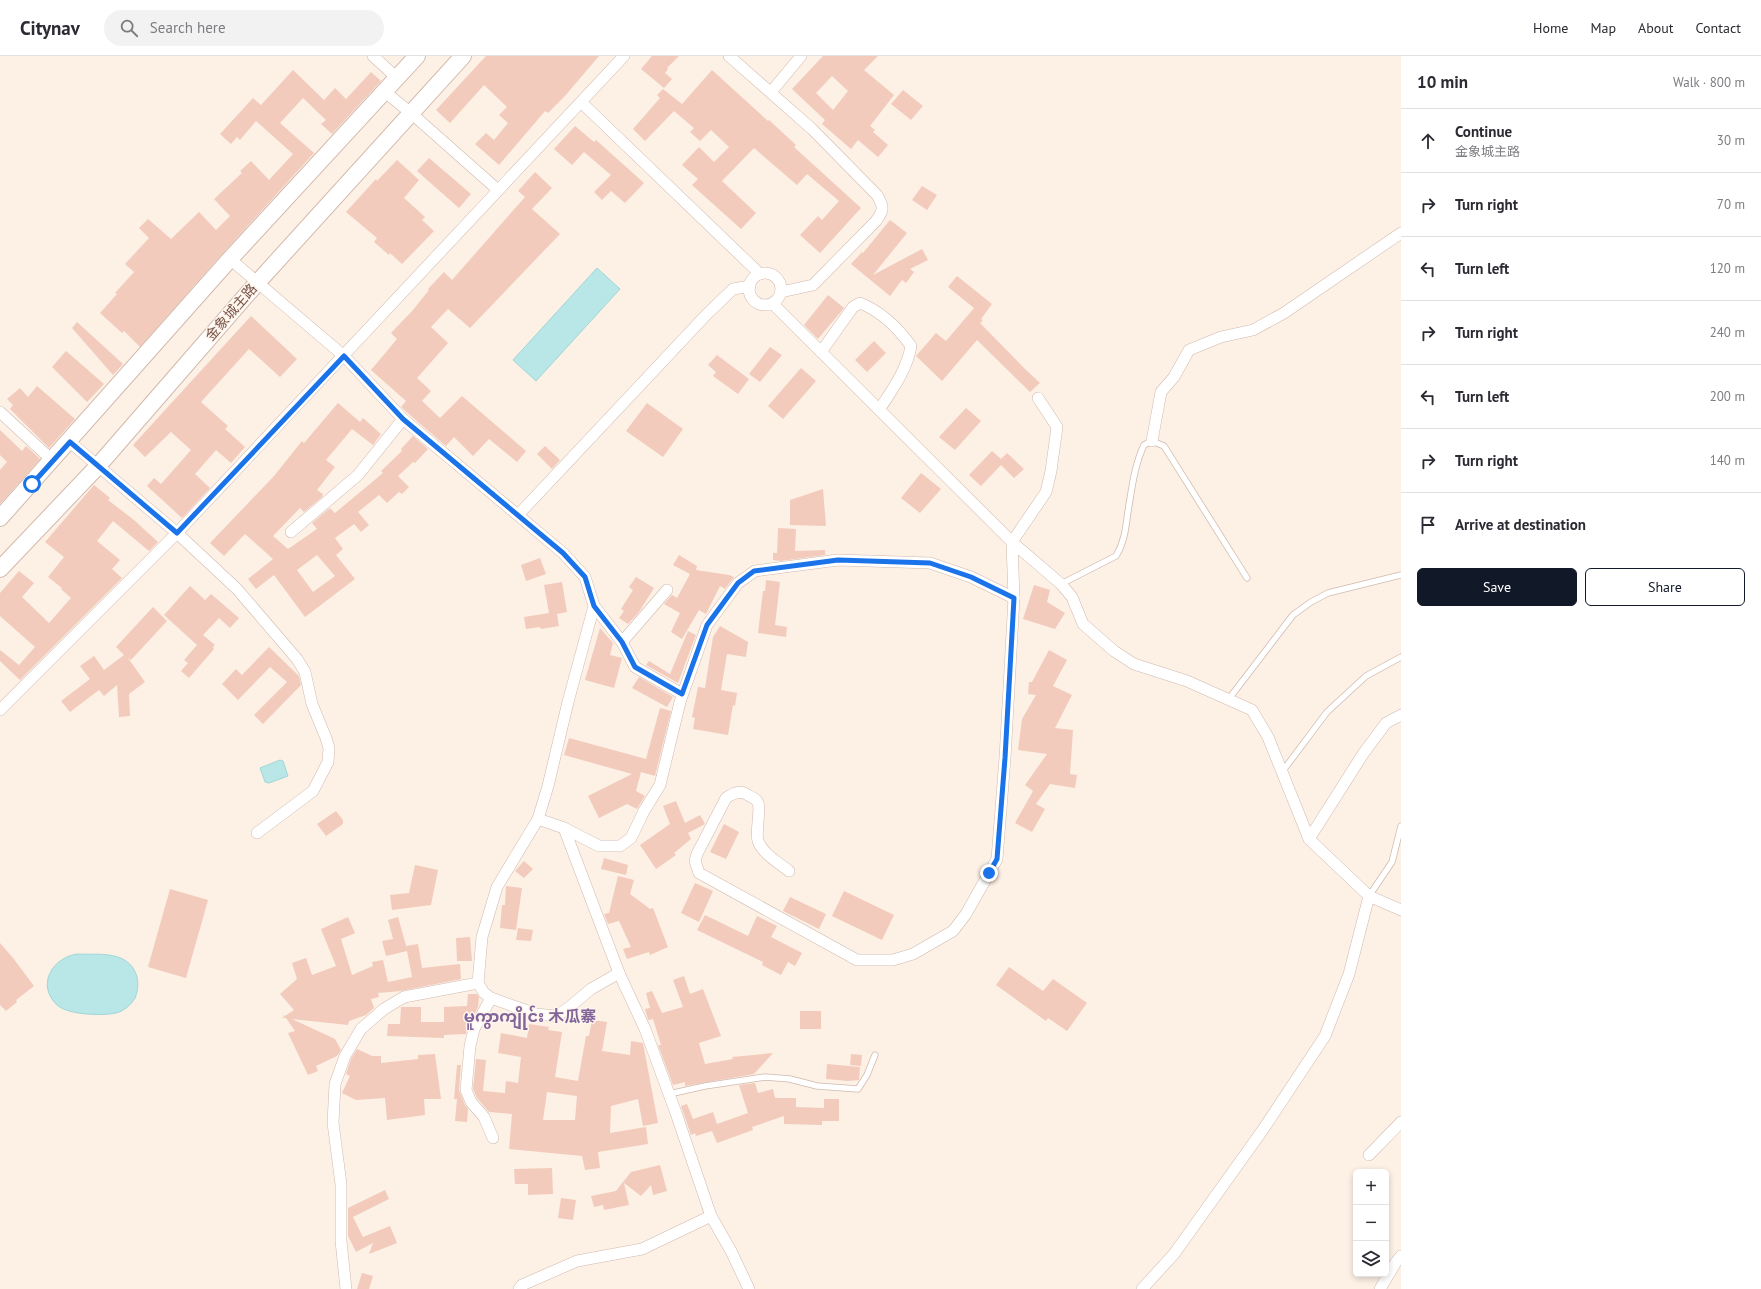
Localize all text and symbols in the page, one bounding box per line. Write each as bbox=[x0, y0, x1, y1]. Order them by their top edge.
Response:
search box bbox=[104, 10, 384, 46]
text: Citynav bbox=[20, 16, 80, 40]
icon: search bbox=[118, 17, 140, 39]
text: Search here bbox=[150, 18, 226, 37]
text: Home bbox=[1533, 19, 1568, 37]
text: Map bbox=[1590, 19, 1616, 37]
text: About bbox=[1638, 19, 1674, 37]
text: Contact bbox=[1696, 19, 1741, 37]
text: 10 min bbox=[1417, 71, 1468, 93]
text: Walk · 800 m bbox=[1673, 74, 1745, 91]
text: Continue bbox=[1455, 122, 1512, 141]
icon: ahead bbox=[1417, 130, 1439, 152]
text: 30 m bbox=[1717, 132, 1745, 149]
text: 金象城主路 bbox=[1455, 143, 1520, 160]
icon: right bbox=[1417, 194, 1439, 216]
text: Turn right bbox=[1455, 195, 1518, 214]
text: 70 m bbox=[1717, 196, 1745, 213]
icon: left bbox=[1417, 258, 1439, 280]
text: Turn left bbox=[1455, 259, 1509, 278]
text: 120 m bbox=[1710, 260, 1745, 277]
street label: 金象城主路 bbox=[201, 280, 261, 344]
icon: right bbox=[1417, 322, 1439, 344]
text: Turn right bbox=[1455, 323, 1518, 342]
text: 240 m bbox=[1710, 324, 1745, 341]
icon: left bbox=[1417, 386, 1439, 408]
text: Turn left bbox=[1455, 387, 1509, 406]
text: 200 m bbox=[1710, 388, 1745, 405]
icon: right bbox=[1417, 450, 1439, 472]
text: Turn right bbox=[1455, 451, 1518, 470]
text: 140 m bbox=[1710, 452, 1745, 469]
route start bbox=[23, 475, 41, 493]
icon: arrive bbox=[1417, 514, 1439, 536]
text: Arrive at destination bbox=[1455, 515, 1586, 534]
button: Save bbox=[1417, 568, 1577, 606]
button: Share bbox=[1585, 568, 1745, 606]
route end bbox=[980, 864, 998, 882]
district label: မူကွာကျိုင်း 木瓜寨 bbox=[464, 1005, 596, 1030]
map controls bbox=[1353, 1169, 1389, 1277]
button: + bbox=[1353, 1169, 1389, 1205]
button: − bbox=[1353, 1205, 1389, 1241]
button: layers bbox=[1353, 1241, 1389, 1277]

